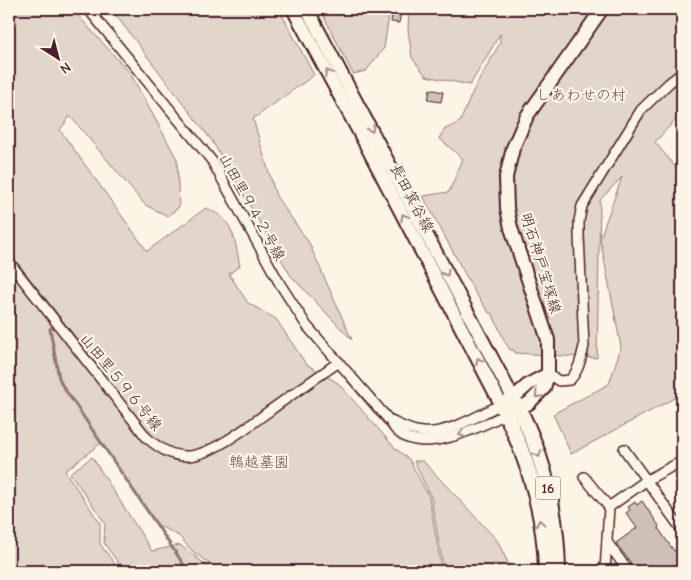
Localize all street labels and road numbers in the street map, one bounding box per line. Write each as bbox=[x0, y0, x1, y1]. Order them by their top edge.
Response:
street label: 山田里９４２号線 bbox=[215, 150, 289, 264]
street label: 長田箕谷線 bbox=[386, 161, 438, 235]
street label: 明石神戸宝塚線 bbox=[517, 210, 565, 316]
street label: 山田里５９６号線 bbox=[76, 330, 166, 434]
road number: 16 bbox=[536, 476, 560, 499]

